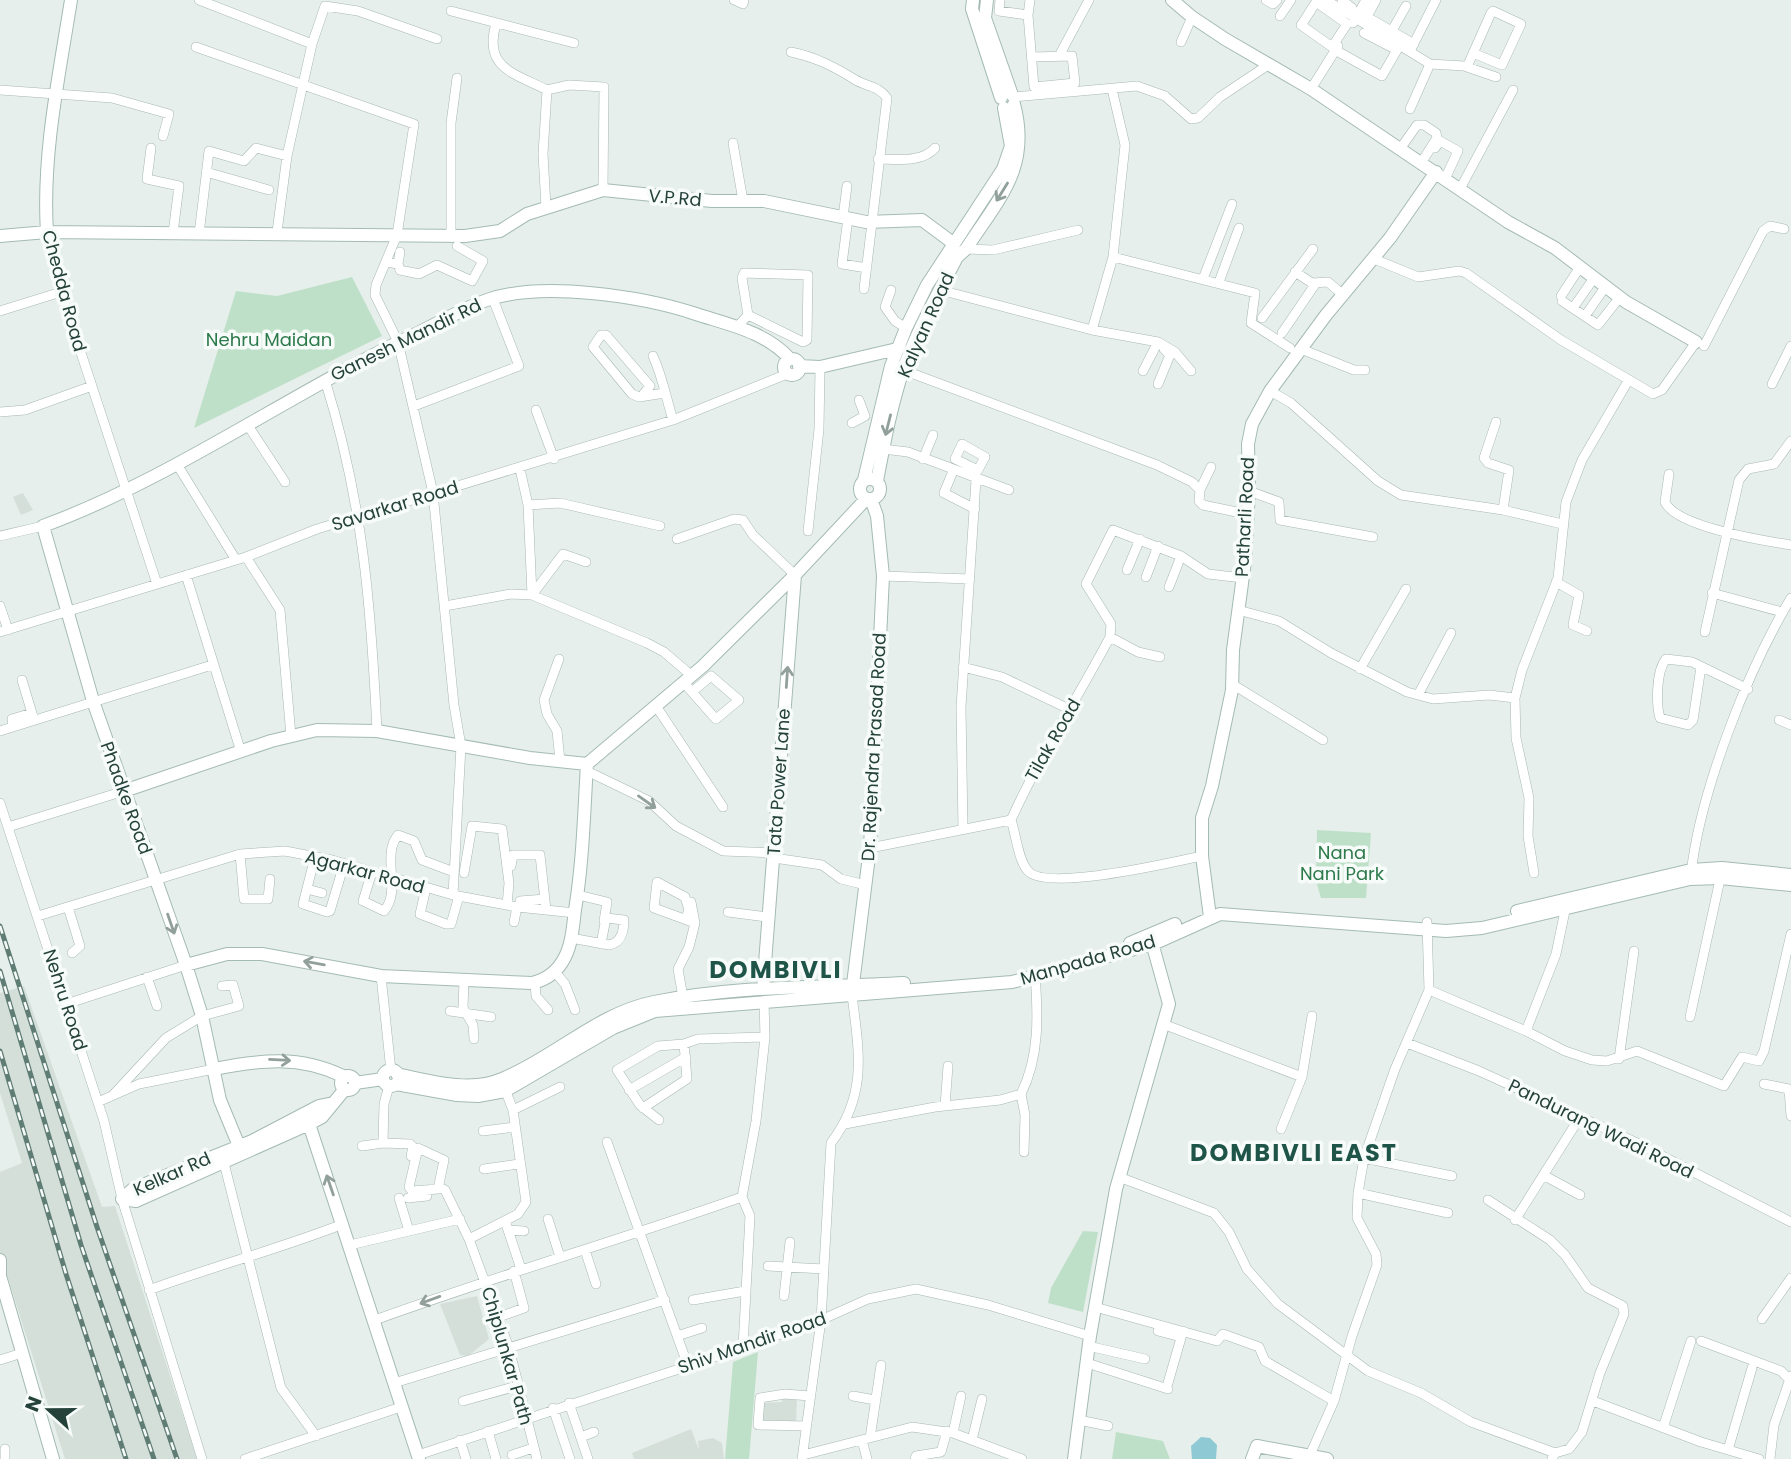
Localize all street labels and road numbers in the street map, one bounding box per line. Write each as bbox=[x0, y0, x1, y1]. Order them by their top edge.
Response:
street label: V.P.Rd bbox=[647, 183, 703, 212]
street label: Chedda Road bbox=[36, 227, 93, 354]
street label: Kalyan Road bbox=[891, 268, 960, 381]
street label: Ganesh Mandir Rd bbox=[326, 292, 485, 387]
street label: Patharli Road bbox=[1229, 456, 1260, 578]
street label: Savarkar Road bbox=[328, 474, 461, 537]
street label: Dr. Rajendra Prasad Road bbox=[855, 632, 892, 862]
street label: Tilak Road bbox=[1019, 694, 1086, 786]
street label: Tata Power Lane bbox=[761, 708, 796, 856]
street label: Phadke Road bbox=[94, 738, 158, 858]
street label: Agarkar Road bbox=[303, 844, 428, 900]
street label: Manpada Road bbox=[1017, 928, 1158, 991]
street label: Nehru Road bbox=[37, 946, 94, 1054]
street label: Pandurang Wadi Road bbox=[1504, 1073, 1698, 1184]
street label: Kelkar Rd bbox=[129, 1145, 215, 1202]
street label: Chiplunkar Path bbox=[476, 1284, 539, 1428]
street label: Shiv Mandir Road bbox=[674, 1305, 829, 1380]

